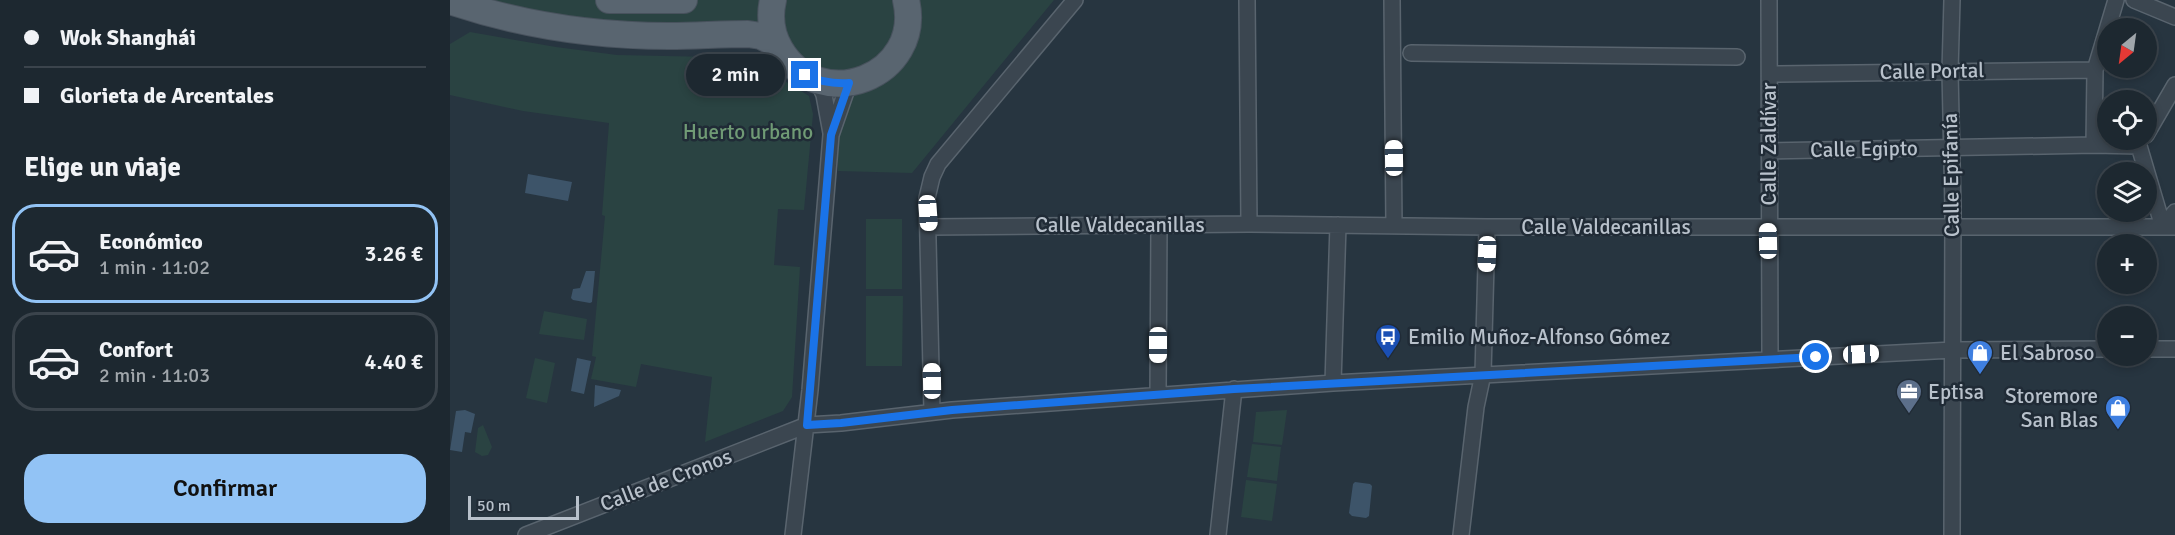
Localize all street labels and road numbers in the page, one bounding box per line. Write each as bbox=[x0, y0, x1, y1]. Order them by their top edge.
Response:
street label: Calle Portal bbox=[1879, 57, 1985, 85]
street label: Calle Zaldívar bbox=[1756, 82, 1782, 205]
street label: Calle Epifanía bbox=[1937, 113, 1965, 237]
street label: Calle Egipto bbox=[1810, 135, 1918, 163]
street label: Calle Valdecanillas bbox=[1035, 212, 1205, 238]
street label: Calle Valdecanillas bbox=[1521, 214, 1691, 240]
street label: Calle de Cronos bbox=[596, 443, 736, 517]

